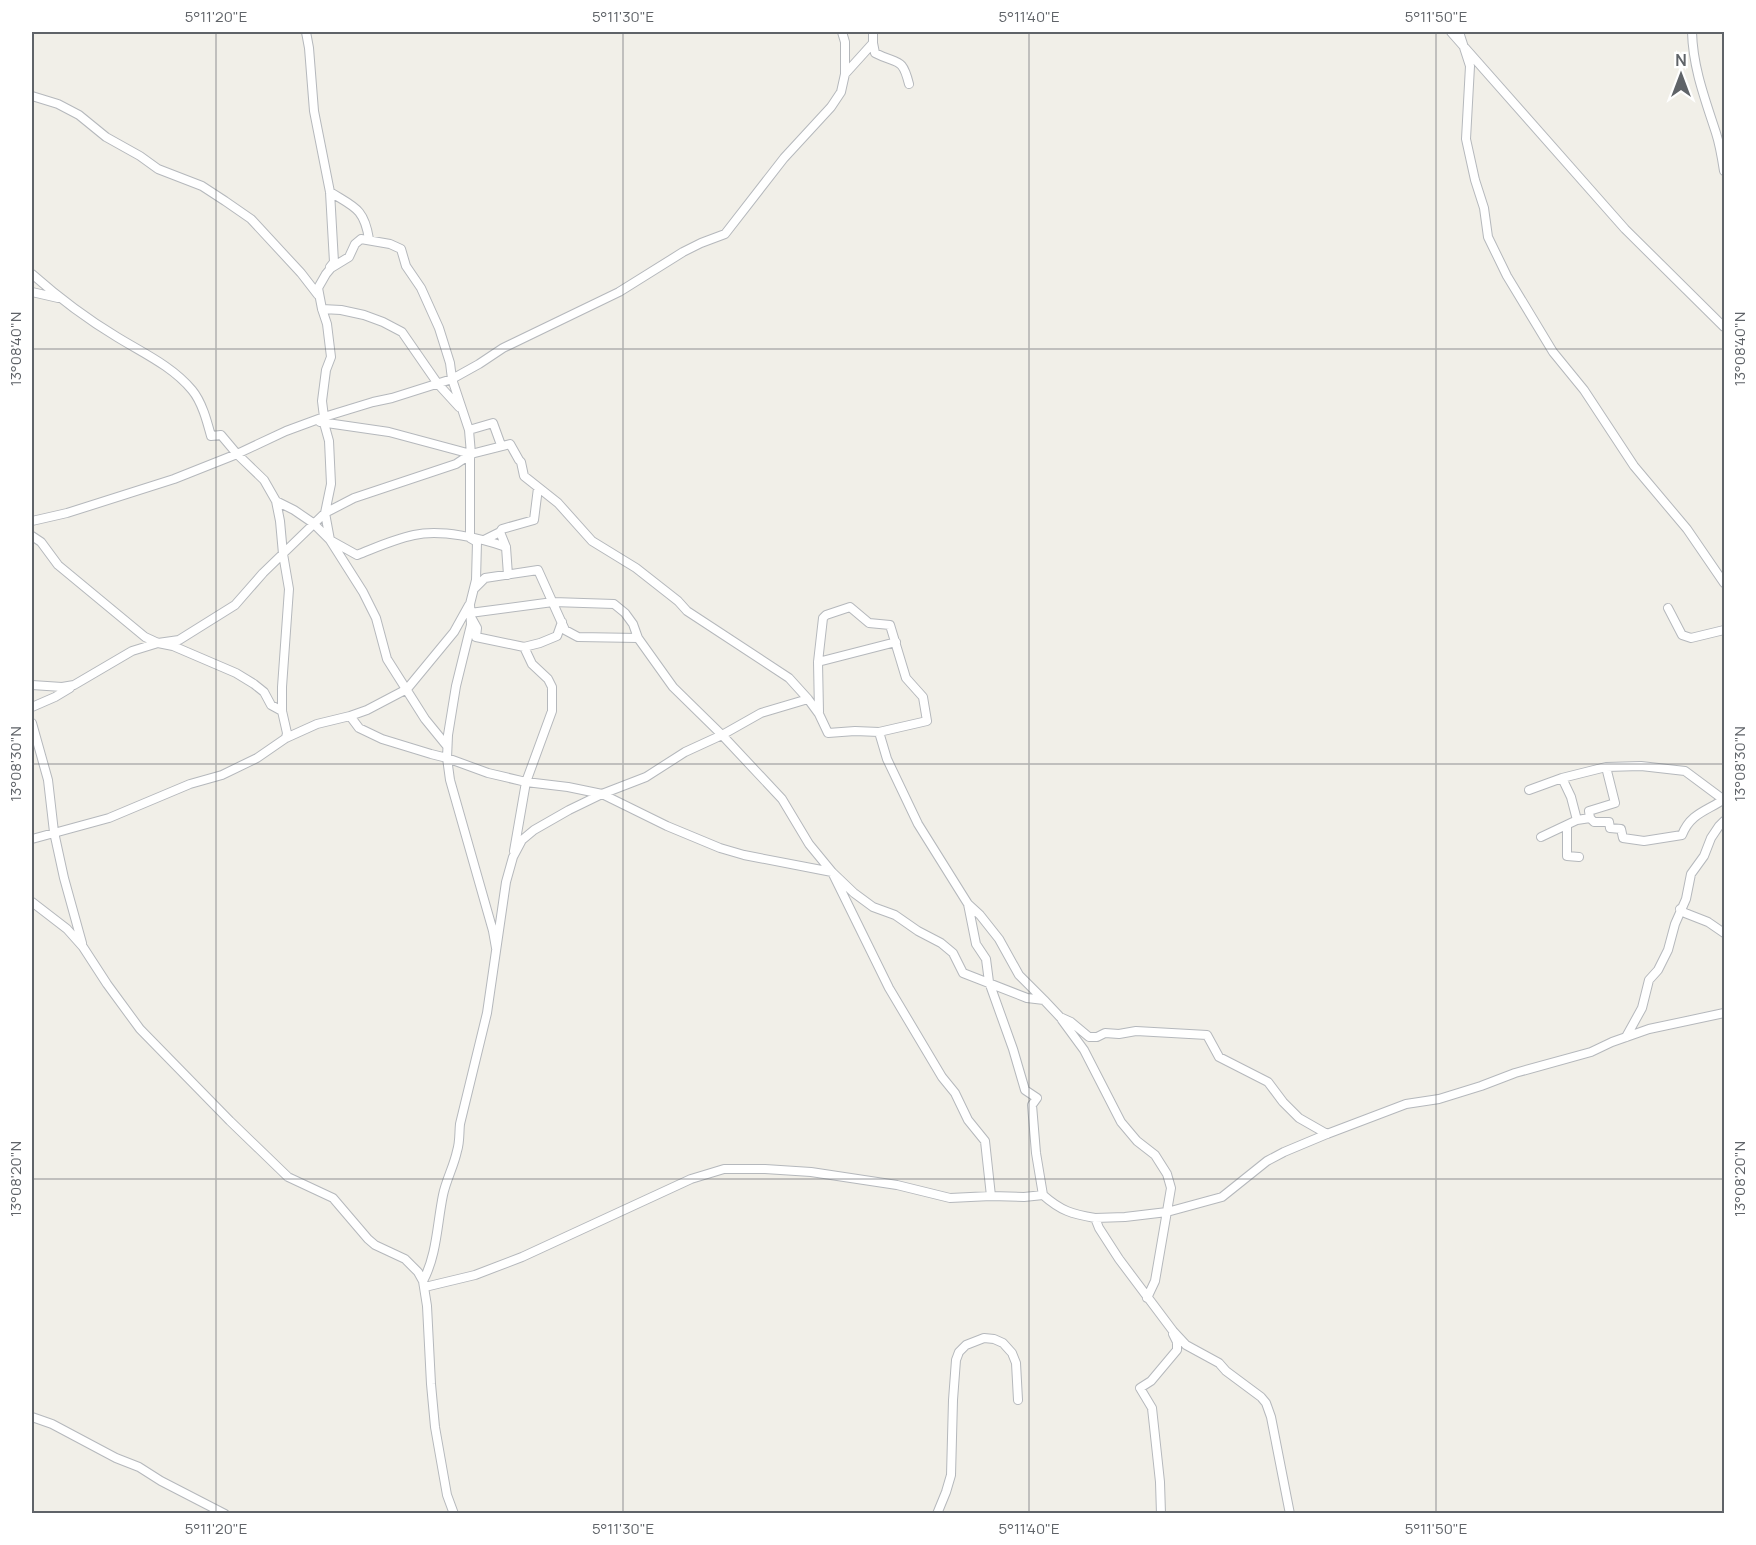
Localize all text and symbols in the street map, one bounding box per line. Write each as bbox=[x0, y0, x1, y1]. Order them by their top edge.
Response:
text: 5°11'20"E bbox=[185, 6, 247, 27]
text: 5°11'30"E bbox=[592, 6, 654, 27]
text: 5°11'40"E bbox=[999, 6, 1059, 27]
text: 5°11'50"E bbox=[1405, 6, 1467, 27]
north arrow bbox=[1651, 45, 1711, 105]
text: N bbox=[1675, 49, 1687, 71]
text: 13°08'40"N bbox=[5, 312, 26, 386]
text: 13°08'40"N bbox=[1729, 312, 1750, 386]
text: 13°08'30"N bbox=[5, 726, 26, 802]
text: 13°08'30"N bbox=[1729, 726, 1750, 802]
text: 13°08'20"N bbox=[5, 1141, 26, 1217]
text: 13°08'20"N bbox=[1729, 1141, 1750, 1217]
text: 5°11'20"E bbox=[185, 1518, 247, 1539]
text: 5°11'30"E bbox=[592, 1518, 654, 1539]
text: 5°11'40"E bbox=[999, 1518, 1059, 1539]
text: 5°11'50"E bbox=[1405, 1518, 1467, 1539]

